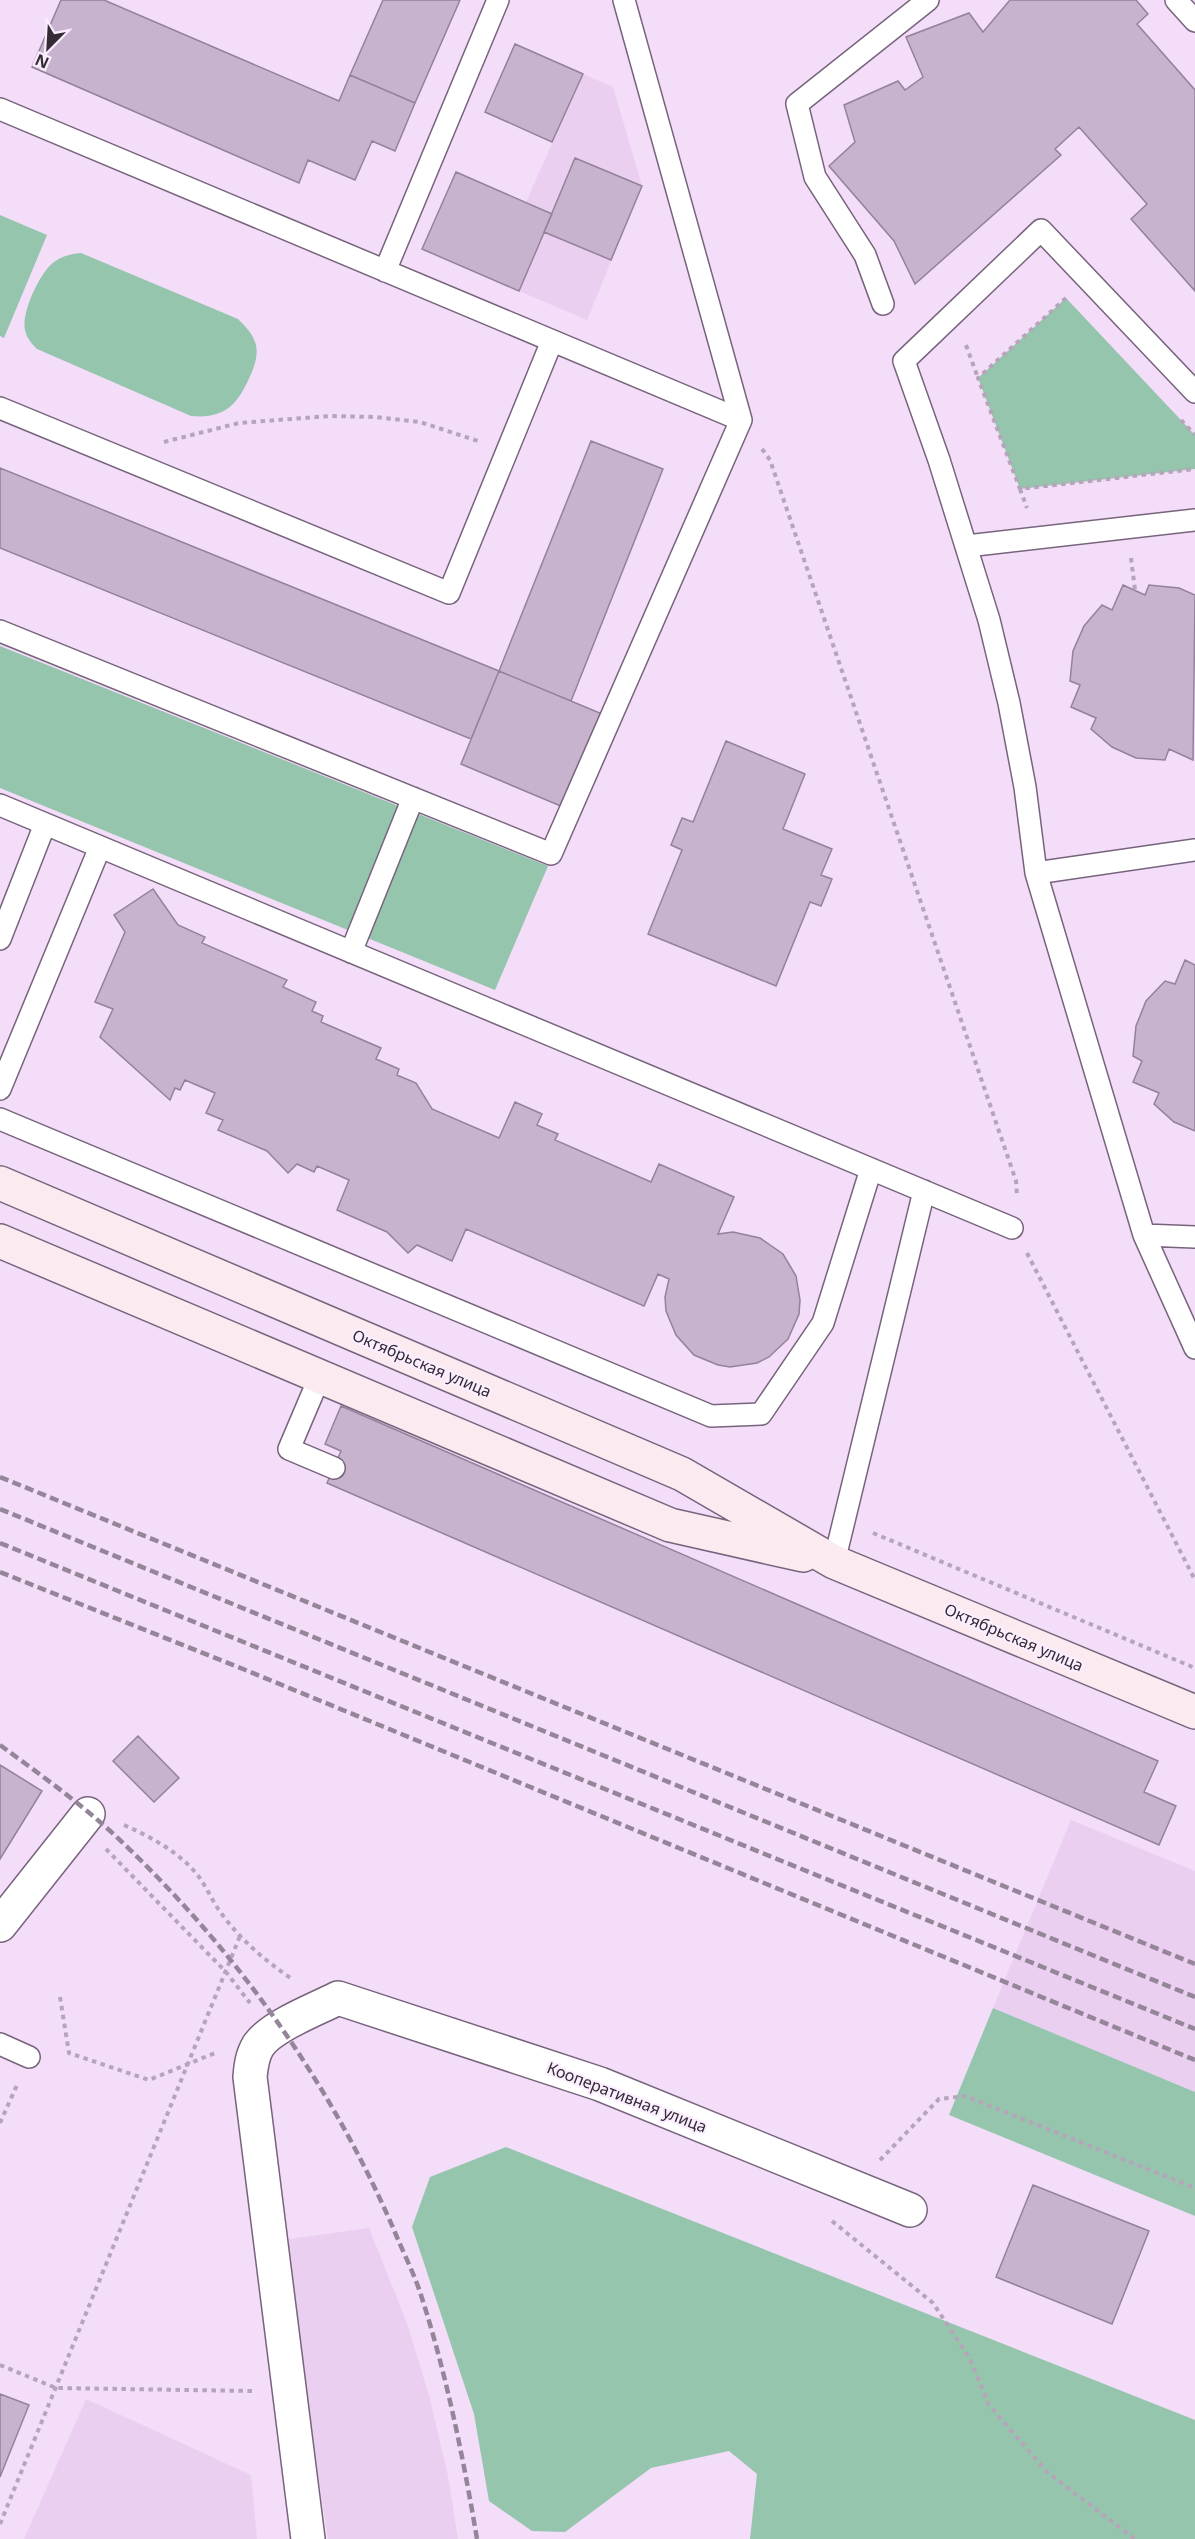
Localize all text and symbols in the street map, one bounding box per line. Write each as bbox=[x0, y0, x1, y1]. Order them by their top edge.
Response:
north arrow bbox=[18, 18, 78, 78]
text: N bbox=[31, 49, 52, 74]
street label: Октябрьская улица bbox=[349, 1324, 495, 1402]
street label: Октябрьская улица bbox=[941, 1598, 1087, 1676]
street label: Кооперативная улица bbox=[544, 2056, 710, 2138]

